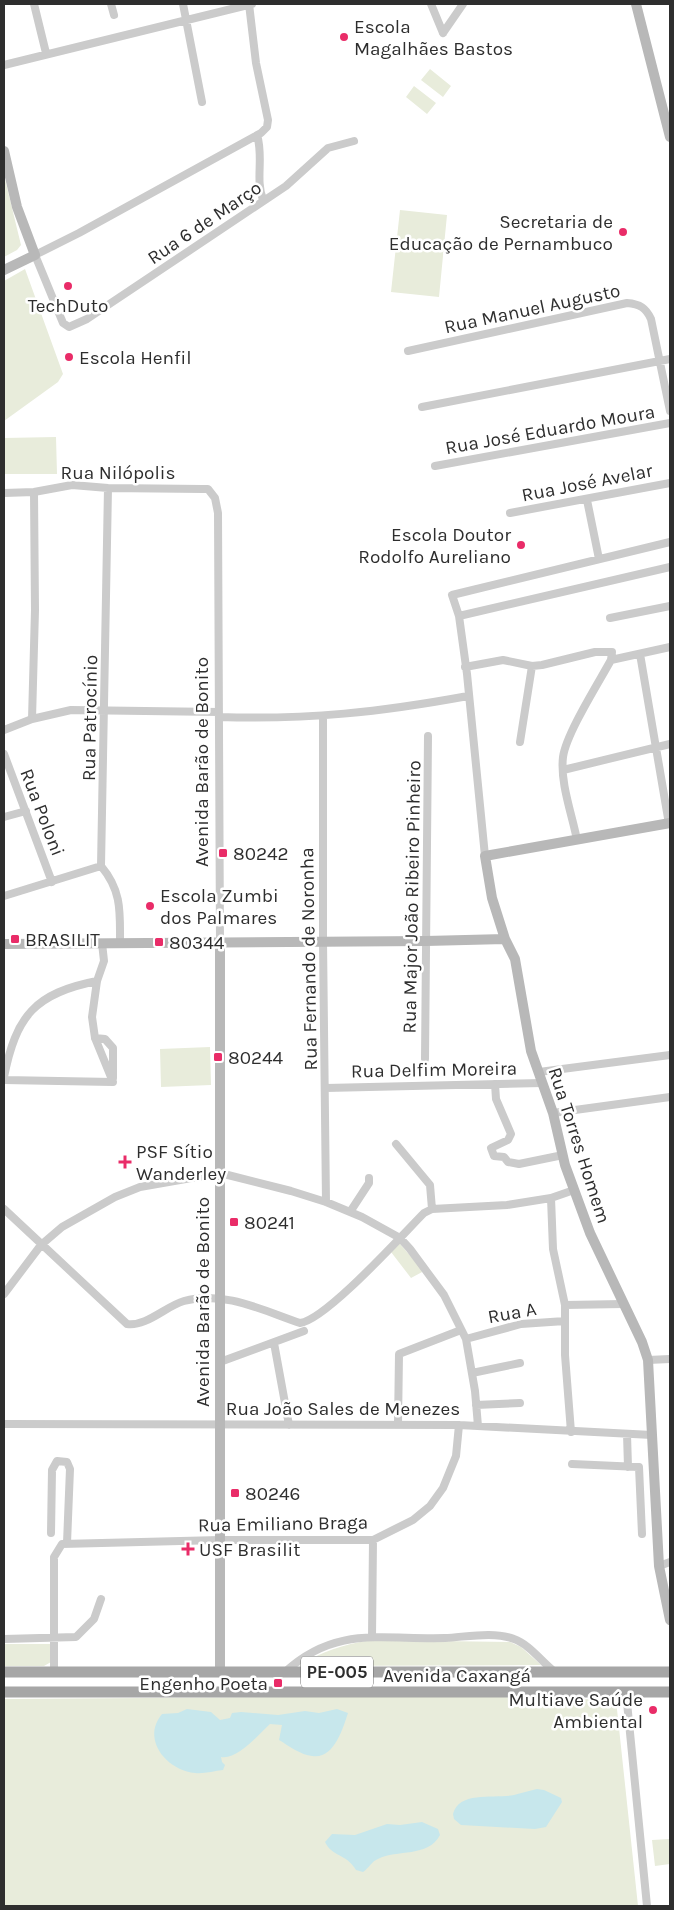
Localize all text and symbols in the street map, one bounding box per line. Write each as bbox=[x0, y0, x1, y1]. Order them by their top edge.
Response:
place label: Escola Magalhães Bastos bbox=[354, 16, 513, 60]
marker: Escola Magalhães Bastos bbox=[338, 31, 350, 43]
street label: Rua 6 de Março bbox=[143, 177, 266, 269]
place label: Secretaria de Educação de Pernambuco bbox=[389, 211, 613, 255]
marker: Secretaria de Educação de Pernambuco bbox=[617, 226, 629, 238]
marker: TechDuto bbox=[62, 280, 74, 292]
street label: Rua Manuel Augusto bbox=[442, 280, 622, 338]
place label: TechDuto bbox=[28, 295, 108, 317]
place label: Escola Henfil bbox=[79, 347, 192, 369]
marker: Escola Henfil bbox=[63, 351, 75, 363]
street label: Rua José Eduardo Moura bbox=[444, 401, 657, 459]
street label: Rua José Avelar bbox=[520, 459, 655, 506]
street label: Rua Nilópolis bbox=[61, 462, 175, 484]
place label: Escola Doutor Rodolfo Aureliano bbox=[358, 524, 511, 568]
marker: Escola Doutor Rodolfo Aureliano bbox=[515, 539, 527, 551]
street label: Rua Patrocínio bbox=[78, 655, 102, 781]
street label: Avenida Barão de Bonito bbox=[191, 657, 213, 867]
street label: Rua Major João Ribeiro Pinheiro bbox=[399, 760, 425, 1034]
street label: Rua Poloni bbox=[15, 766, 69, 859]
place label: 80242 bbox=[233, 843, 289, 865]
marker: 80242 bbox=[217, 847, 229, 859]
street label: Rua Fernando de Noronha bbox=[296, 847, 322, 1071]
place label: Escola Zumbi dos Palmares bbox=[160, 885, 279, 929]
marker: Escola Zumbi dos Palmares bbox=[144, 900, 156, 912]
place label: BRASILIT bbox=[25, 929, 100, 951]
place label: 80344 bbox=[169, 932, 225, 954]
marker: BRASILIT bbox=[9, 933, 21, 945]
marker: 80344 bbox=[153, 936, 165, 948]
place label: 80244 bbox=[228, 1047, 284, 1069]
marker: 80244 bbox=[212, 1051, 224, 1063]
street label: Rua Delfim Moreira bbox=[351, 1058, 517, 1082]
street label: Rua Torres Homem bbox=[543, 1064, 615, 1226]
place label: PSF Sítio Wanderley bbox=[136, 1141, 226, 1185]
marker: PSF Sítio Wanderley bbox=[118, 1155, 132, 1169]
street label: Avenida Barão de Bonito bbox=[192, 1197, 214, 1407]
place label: 80241 bbox=[244, 1212, 295, 1234]
marker: 80241 bbox=[228, 1216, 240, 1228]
street label: Rua A bbox=[486, 1298, 538, 1328]
street label: Rua João Sales de Menezes bbox=[226, 1398, 460, 1420]
place label: 80246 bbox=[245, 1483, 300, 1505]
marker: 80246 bbox=[229, 1487, 241, 1499]
street label: Rua Emiliano Braga bbox=[198, 1512, 368, 1536]
place label: USF Brasilit bbox=[199, 1539, 300, 1561]
marker: USF Brasilit bbox=[181, 1542, 195, 1556]
road number: PE-005 bbox=[301, 1656, 373, 1688]
street label: Avenida Caxangá bbox=[383, 1665, 531, 1687]
place label: Engenho Poeta bbox=[139, 1673, 268, 1695]
marker: Engenho Poeta bbox=[272, 1677, 284, 1689]
place label: Multiave Saúde Ambiental bbox=[509, 1689, 643, 1733]
marker: Multiave Saúde Ambiental bbox=[647, 1704, 659, 1716]

